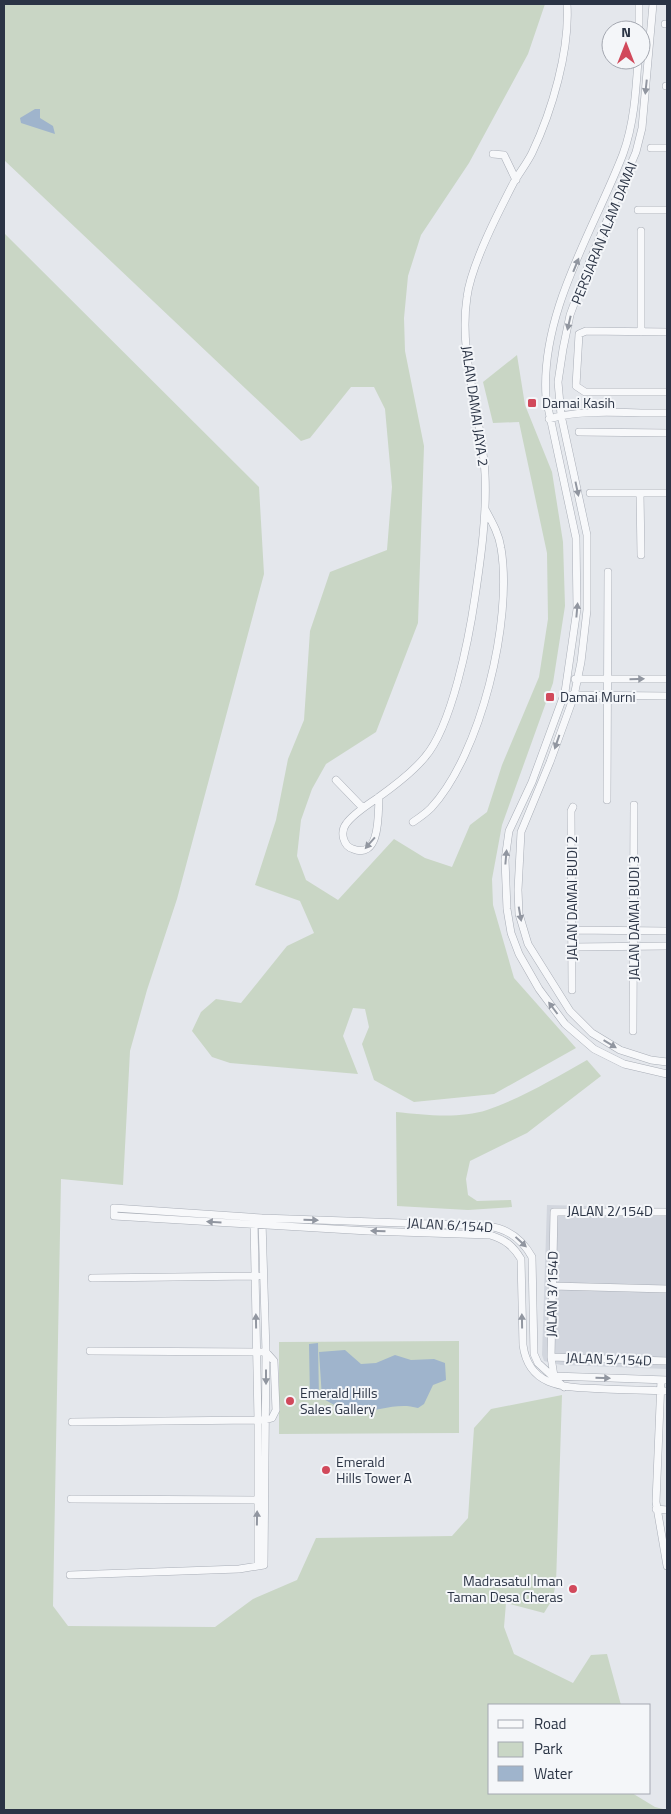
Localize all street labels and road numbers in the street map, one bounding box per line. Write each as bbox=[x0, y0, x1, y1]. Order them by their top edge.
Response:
street label: PERSIARAN ALAM DAMAI bbox=[565, 158, 642, 307]
street label: JALAN DAMAI JAYA 2 bbox=[457, 344, 494, 468]
street label: JALAN DAMAI BUDI 2 bbox=[561, 836, 582, 960]
street label: JALAN DAMAI BUDI 3 bbox=[623, 856, 644, 980]
street label: JALAN 2/154D bbox=[567, 1200, 653, 1221]
street label: JALAN 6/154D bbox=[406, 1212, 494, 1237]
street label: JALAN 3/154D bbox=[540, 1251, 563, 1337]
street label: JALAN 5/154D bbox=[566, 1347, 652, 1370]

